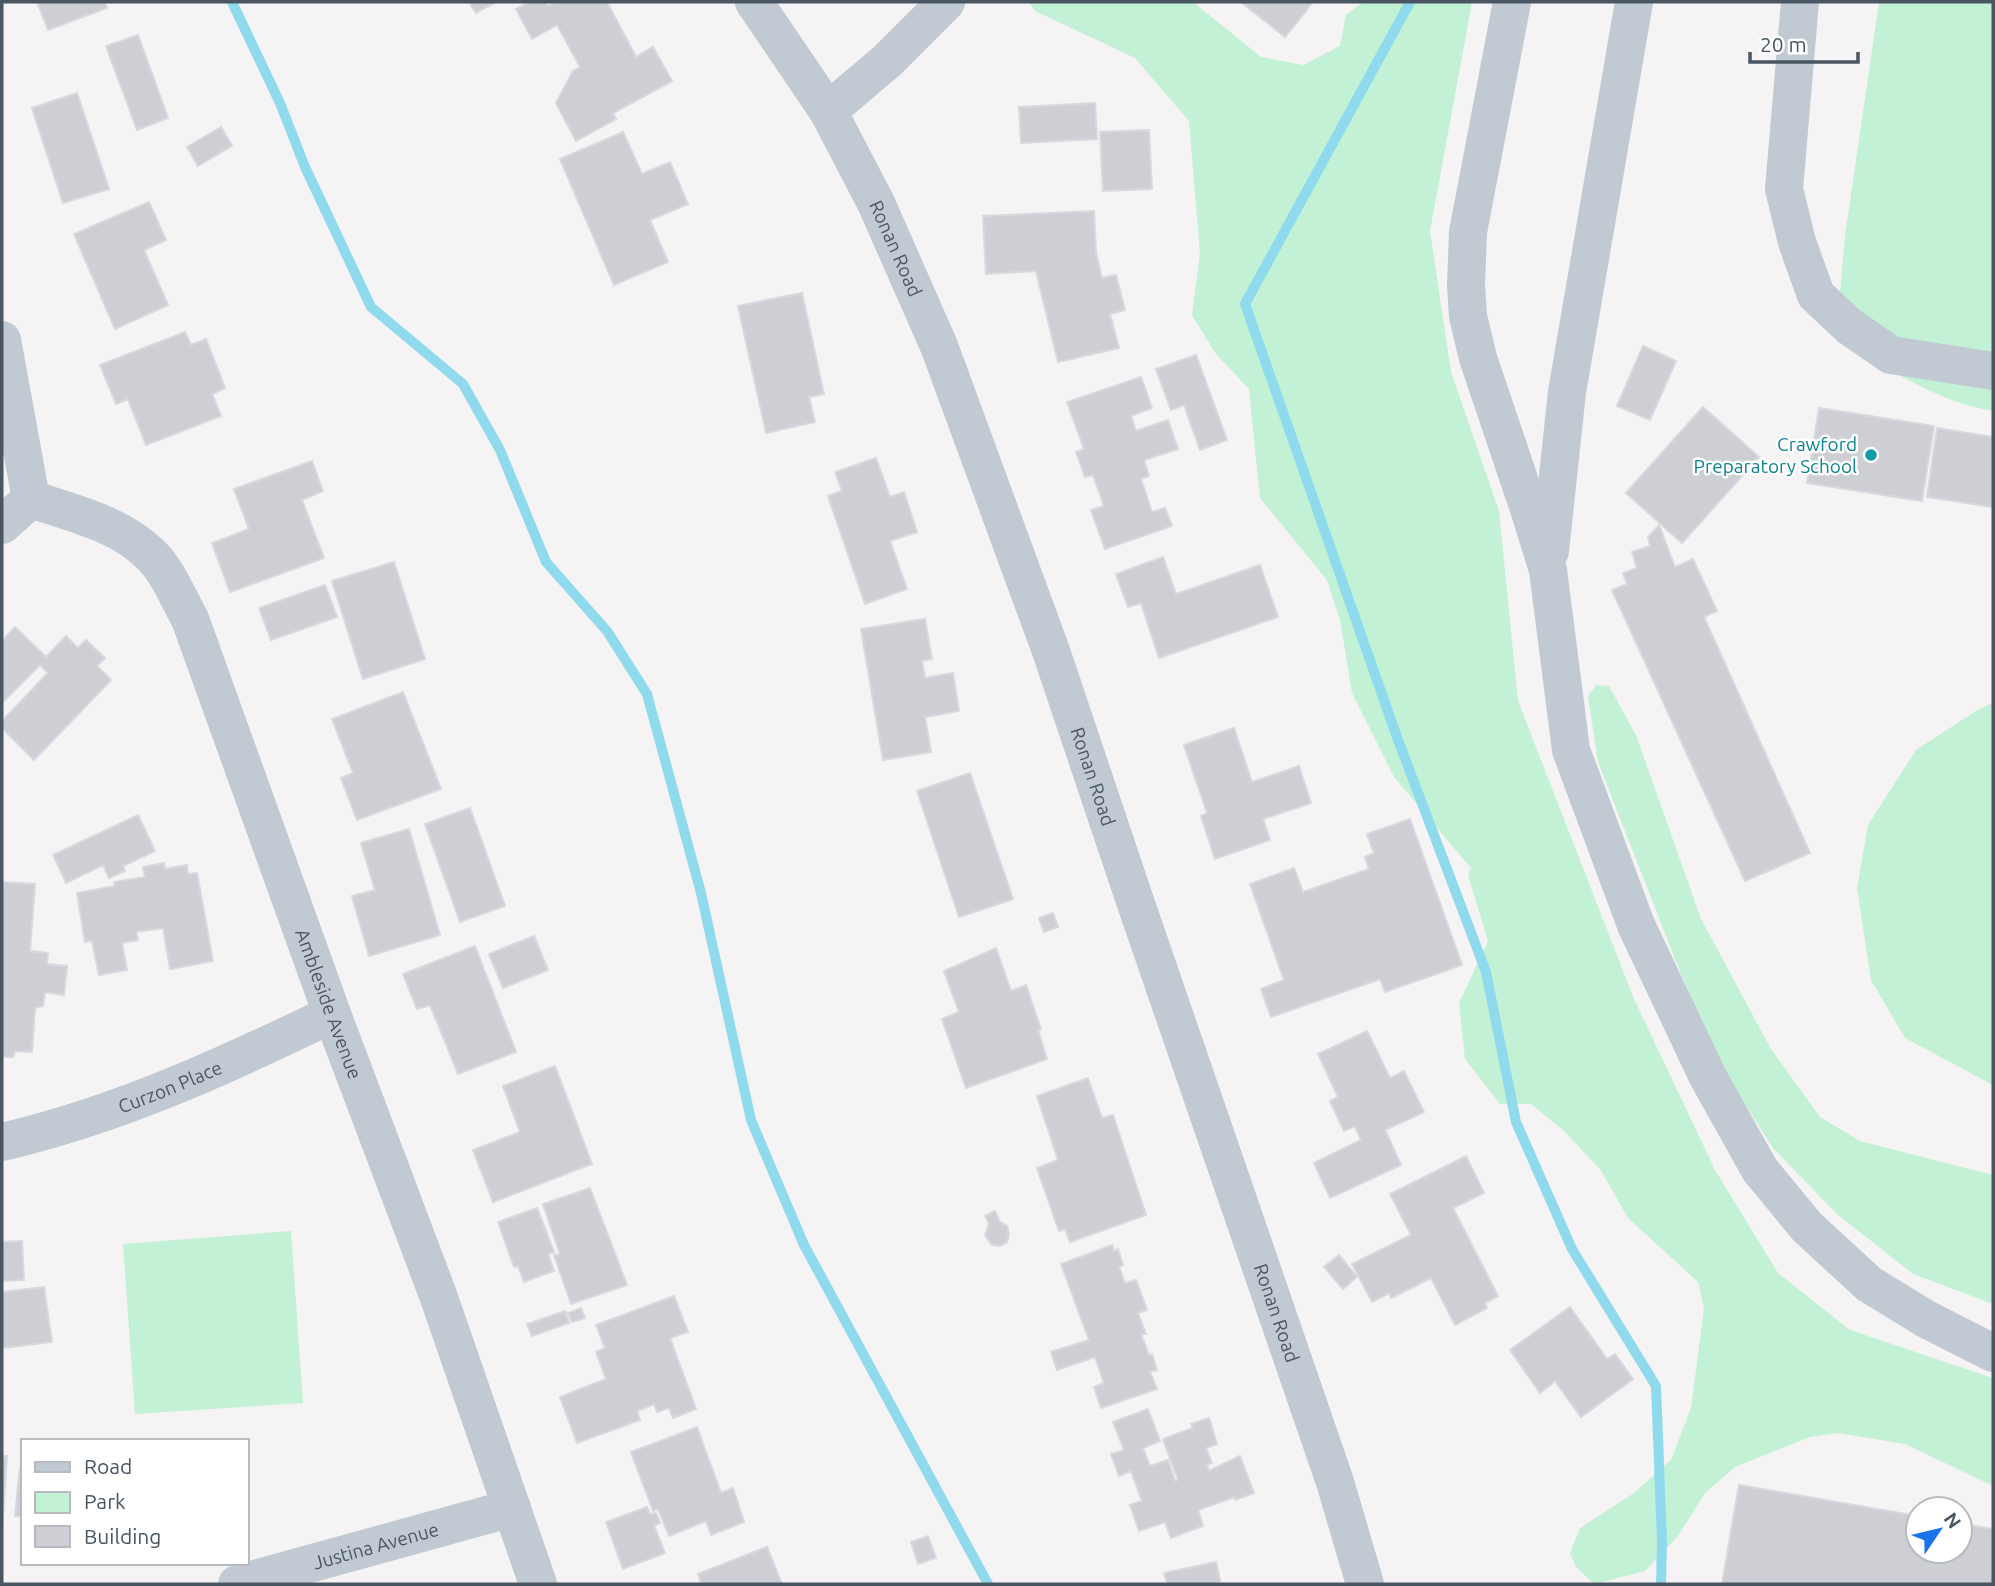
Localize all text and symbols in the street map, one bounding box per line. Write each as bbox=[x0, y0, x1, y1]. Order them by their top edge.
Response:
scale bar bbox=[1750, 21, 1858, 65]
text: 20 m bbox=[1760, 32, 1807, 56]
street label: Ronan Road bbox=[865, 197, 927, 300]
place label: Crawford Preparatory School bbox=[1694, 433, 1857, 477]
marker: Crawford Preparatory School bbox=[1863, 447, 1879, 463]
street label: Ronan Road bbox=[1066, 724, 1120, 829]
street label: Ambleside Avenue bbox=[291, 926, 366, 1082]
street label: Curzon Place bbox=[115, 1056, 225, 1117]
street label: Ronan Road bbox=[1250, 1261, 1304, 1365]
legend bbox=[21, 1439, 248, 1565]
text: Road bbox=[84, 1454, 132, 1478]
text: Park bbox=[84, 1489, 126, 1513]
north arrow bbox=[1904, 1495, 1974, 1565]
text: N bbox=[1940, 1508, 1966, 1532]
street label: Justina Avenue bbox=[310, 1518, 441, 1574]
text: Building bbox=[84, 1524, 161, 1548]

